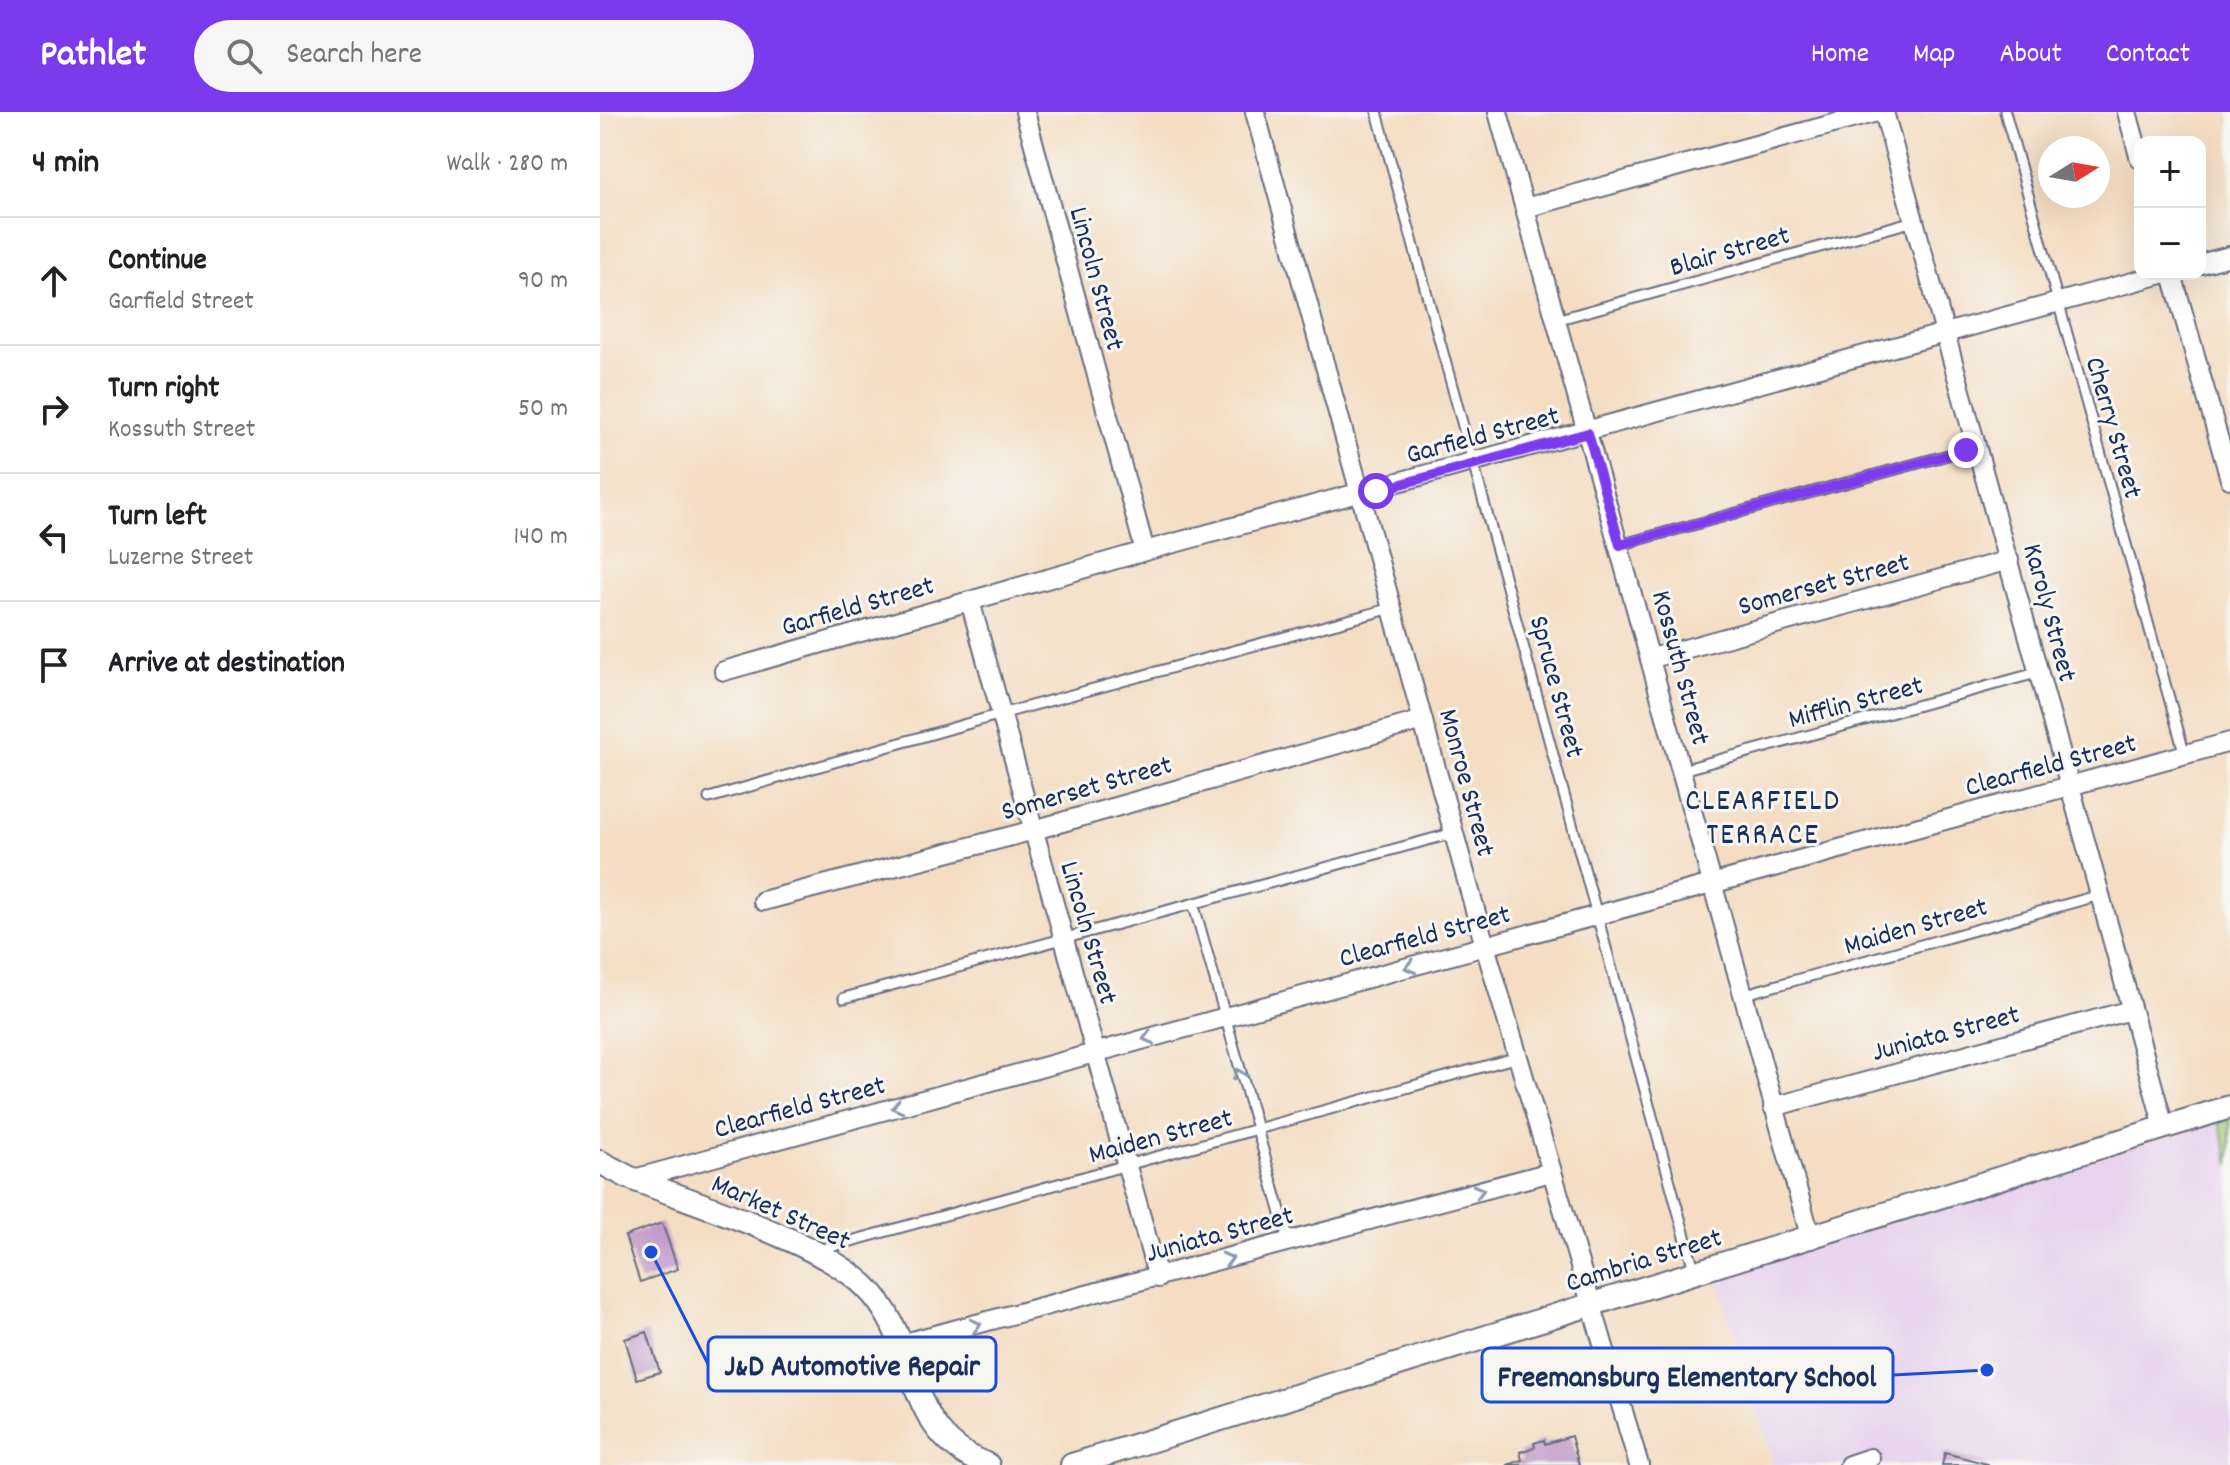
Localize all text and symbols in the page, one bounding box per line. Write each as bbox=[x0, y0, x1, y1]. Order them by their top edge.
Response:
search box bbox=[194, 20, 754, 92]
text: Pathlet bbox=[40, 29, 146, 84]
icon: search bbox=[222, 34, 266, 78]
text: Search here bbox=[286, 35, 422, 78]
text: Home bbox=[1811, 36, 1869, 76]
text: Map bbox=[1913, 36, 1955, 76]
text: About bbox=[1999, 36, 2062, 76]
text: Contact bbox=[2106, 36, 2190, 76]
north arrow bbox=[2038, 136, 2110, 208]
map controls bbox=[2134, 136, 2206, 280]
button: + bbox=[2134, 136, 2206, 208]
text: 4 min bbox=[32, 140, 99, 189]
text: Walk · 280 m bbox=[446, 146, 568, 183]
street label: Lincoln Street bbox=[1056, 203, 1133, 356]
button: − bbox=[2134, 208, 2206, 280]
street label: Blair Street bbox=[1666, 218, 1795, 290]
text: Continue bbox=[108, 241, 207, 284]
icon: ahead bbox=[32, 259, 76, 303]
text: 90 m bbox=[518, 263, 568, 300]
text: Garfield Street bbox=[108, 284, 254, 321]
street label: Cherry Street bbox=[2072, 353, 2150, 504]
text: Turn right bbox=[108, 369, 219, 412]
icon: right bbox=[32, 387, 76, 431]
text: 50 m bbox=[518, 391, 568, 428]
street label: Garfield Street bbox=[1402, 398, 1564, 477]
text: Kossuth Street bbox=[108, 412, 255, 449]
route end bbox=[1948, 432, 1984, 468]
route start bbox=[1358, 473, 1394, 509]
text: Turn left bbox=[108, 497, 207, 540]
icon: left bbox=[32, 515, 76, 559]
text: 140 m bbox=[514, 519, 568, 556]
text: Luzerne Street bbox=[108, 540, 253, 577]
street label: Karoly Street bbox=[2010, 540, 2085, 687]
street label: Somerset Street bbox=[1734, 545, 1914, 629]
street label: Garfield Street bbox=[777, 568, 939, 650]
street label: Kossuth Street bbox=[1638, 586, 1718, 750]
street label: Spruce Street bbox=[1516, 612, 1592, 763]
icon: arrive bbox=[32, 643, 76, 687]
text: Arrive at destination bbox=[108, 644, 345, 687]
street label: Mifflin Street bbox=[1784, 668, 1928, 742]
street label: Monroe Street bbox=[1425, 705, 1503, 862]
street label: Clearfield Street bbox=[1961, 726, 2141, 810]
street label: Somerset Street bbox=[997, 747, 1177, 834]
district label: CLEARFIELD TERRACE bbox=[1685, 782, 1841, 859]
street label: Lincoln Street bbox=[1047, 857, 1126, 1010]
street label: Maiden Street bbox=[1840, 889, 1993, 968]
street label: Clearfield Street bbox=[1335, 897, 1515, 981]
one-way arrow bbox=[1404, 957, 1418, 974]
street label: Juniata Street bbox=[1868, 997, 2025, 1075]
one-way arrow bbox=[1141, 1029, 1155, 1046]
street label: Clearfield Street bbox=[710, 1068, 890, 1152]
one-way arrow bbox=[1232, 1068, 1248, 1082]
one-way arrow bbox=[891, 1098, 904, 1114]
street label: Maiden Street bbox=[1085, 1100, 1238, 1177]
street label: Market Street bbox=[704, 1166, 856, 1263]
one-way arrow bbox=[1471, 1184, 1485, 1201]
street label: Juniata Street bbox=[1142, 1198, 1299, 1276]
street label: Cambria Street bbox=[1561, 1220, 1727, 1306]
one-way arrow bbox=[1220, 1252, 1234, 1269]
one-way arrow bbox=[969, 1317, 983, 1334]
callout: J&D Automotive Repair bbox=[708, 1337, 996, 1391]
text: J&D Automotive Repair bbox=[724, 1348, 981, 1391]
callout: Freemansburg Elementary School bbox=[1482, 1348, 1893, 1402]
text: Freemansburg Elementary School bbox=[1498, 1359, 1877, 1402]

